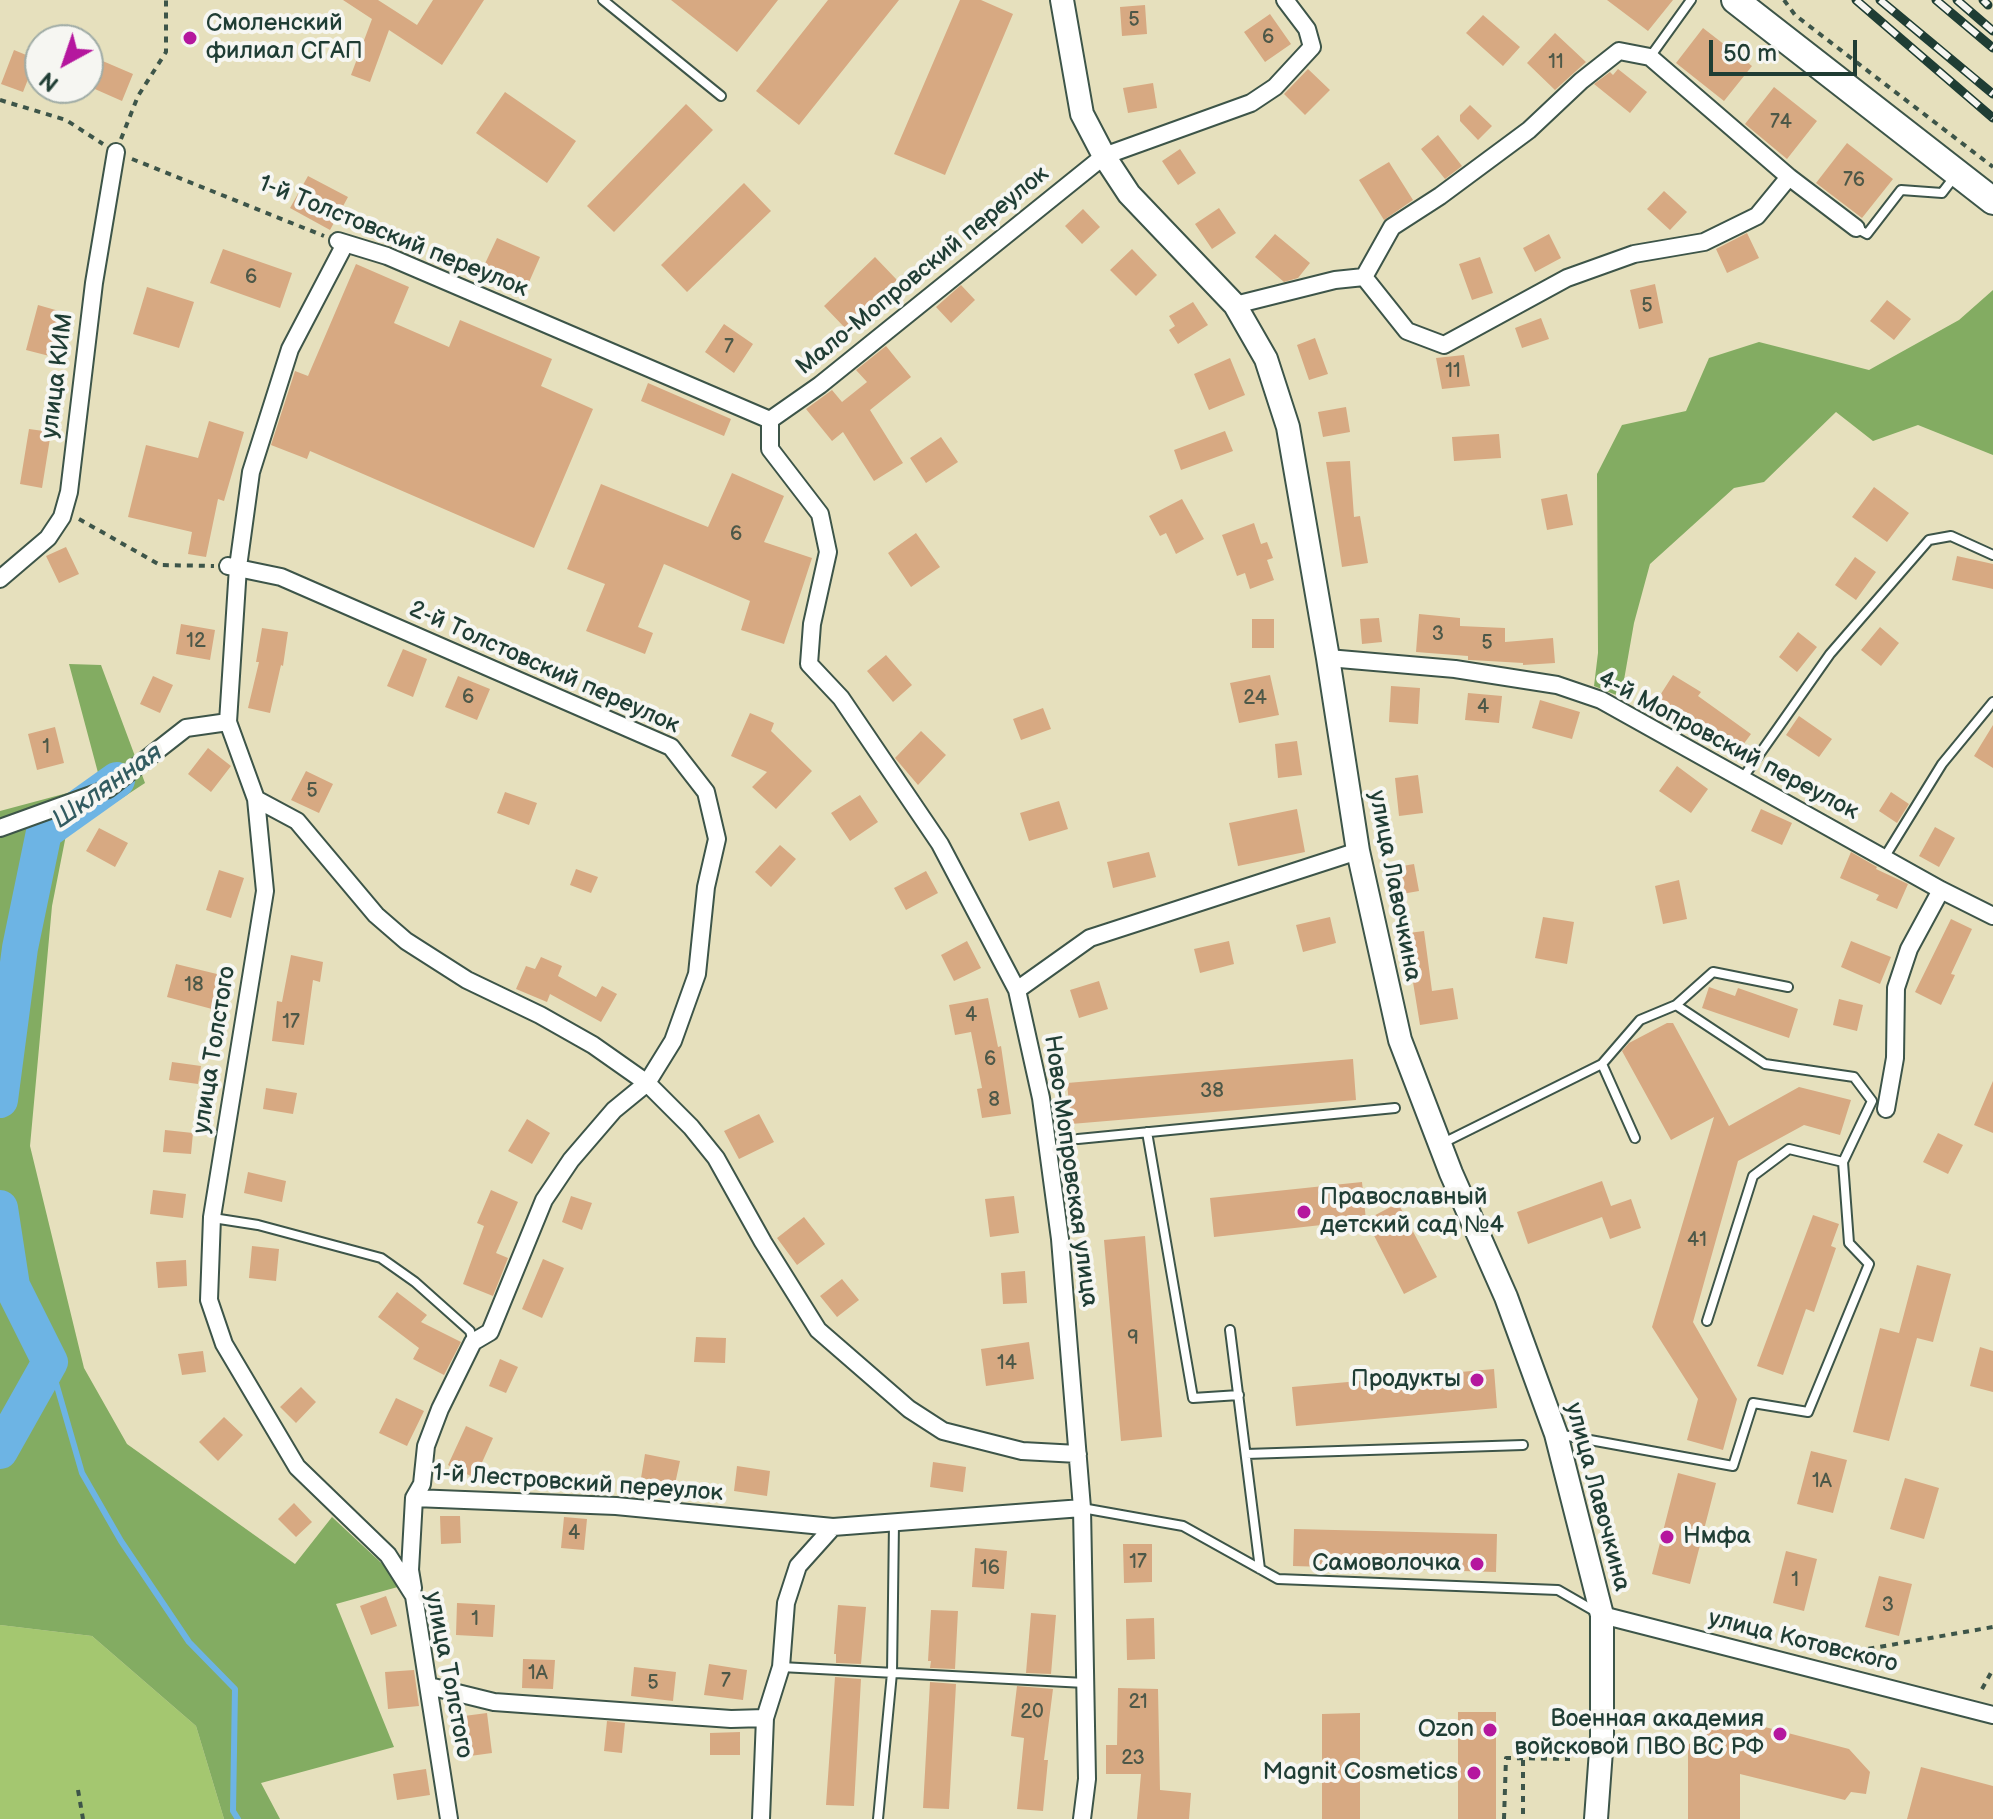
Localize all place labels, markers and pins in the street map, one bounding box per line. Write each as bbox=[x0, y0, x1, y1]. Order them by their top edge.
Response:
place label: Смоленский филиал СГАП bbox=[206, 10, 363, 66]
marker: Смоленский филиал СГАП bbox=[181, 29, 199, 47]
place label: Православный детский сад №4 bbox=[1320, 1184, 1504, 1240]
marker: Православный детский сад №4 bbox=[1295, 1203, 1313, 1221]
place label: Продукты bbox=[1351, 1366, 1461, 1394]
marker: Продукты bbox=[1468, 1371, 1486, 1389]
place label: Нмфа bbox=[1683, 1523, 1751, 1551]
marker: Нмфа bbox=[1658, 1528, 1676, 1546]
place label: Самоволочка bbox=[1312, 1550, 1461, 1578]
marker: Самоволочка bbox=[1468, 1555, 1486, 1573]
place label: Военная академия войсковой ПВО ВС РФ bbox=[1515, 1706, 1764, 1762]
place label: Ozon bbox=[1418, 1716, 1474, 1744]
marker: Ozon bbox=[1481, 1721, 1499, 1739]
marker: Военная академия войсковой ПВО ВС РФ bbox=[1771, 1725, 1789, 1743]
place label: Magnit Cosmetics bbox=[1263, 1759, 1458, 1787]
marker: Magnit Cosmetics bbox=[1465, 1764, 1483, 1782]

